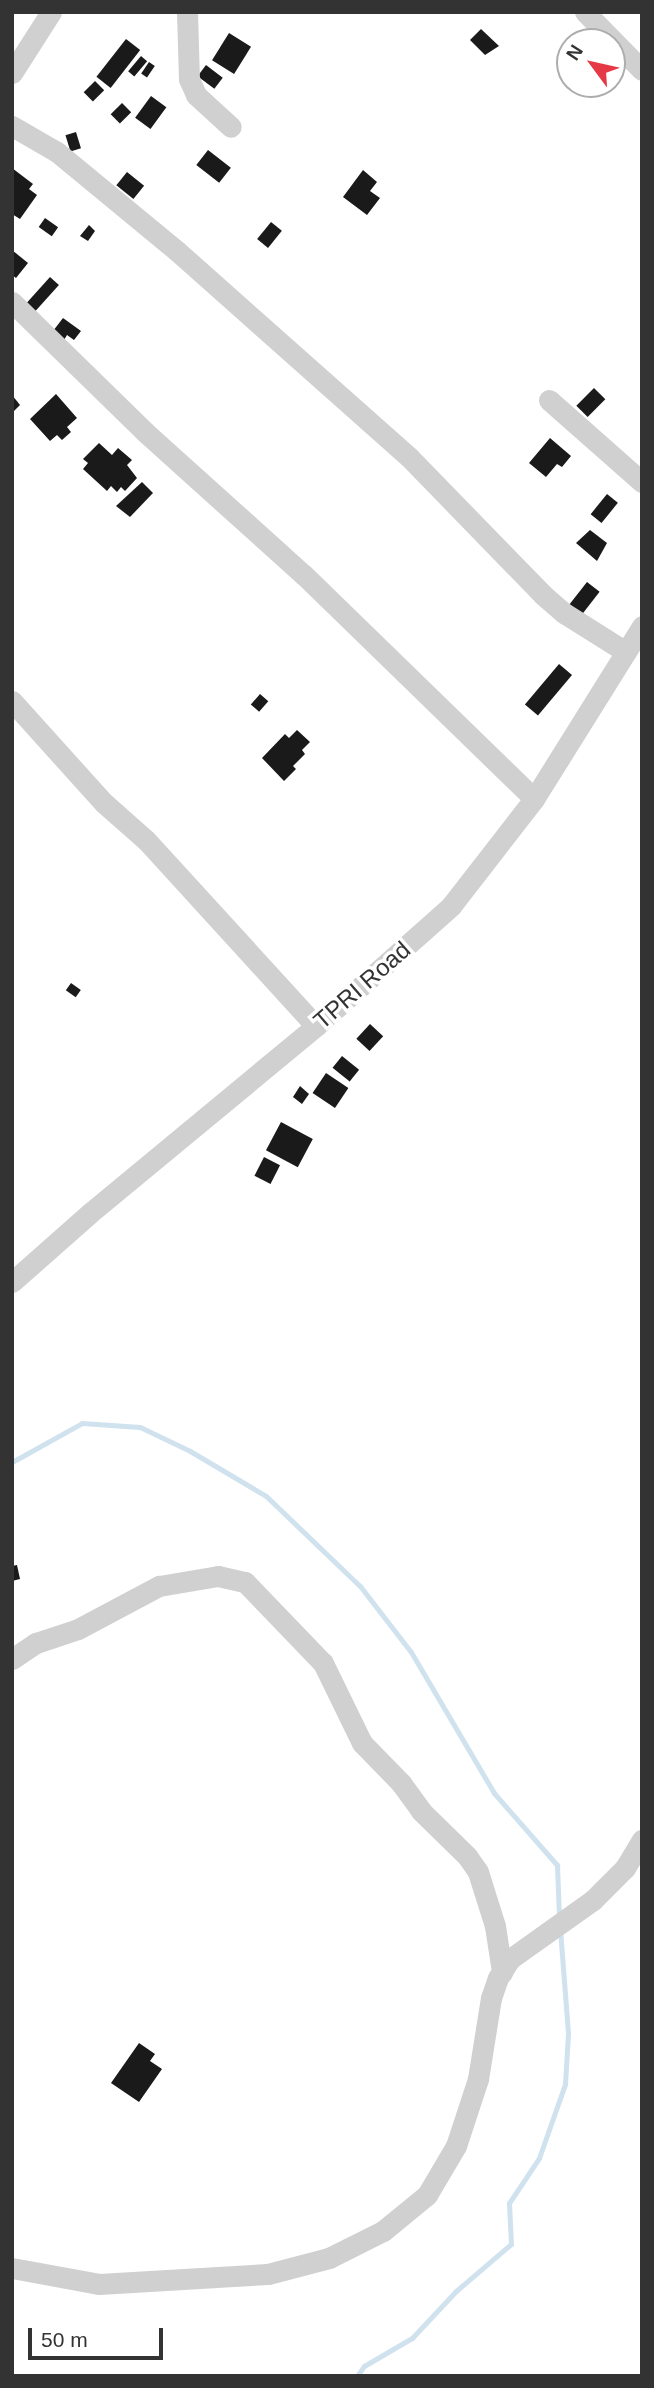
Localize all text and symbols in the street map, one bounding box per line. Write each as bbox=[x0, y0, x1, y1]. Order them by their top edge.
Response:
north arrow bbox=[556, 28, 626, 98]
text: N bbox=[562, 41, 587, 64]
street label: TPRI Road bbox=[308, 935, 416, 1035]
scale bar bbox=[32, 2314, 166, 2358]
text: 50 m bbox=[41, 2328, 88, 2351]

